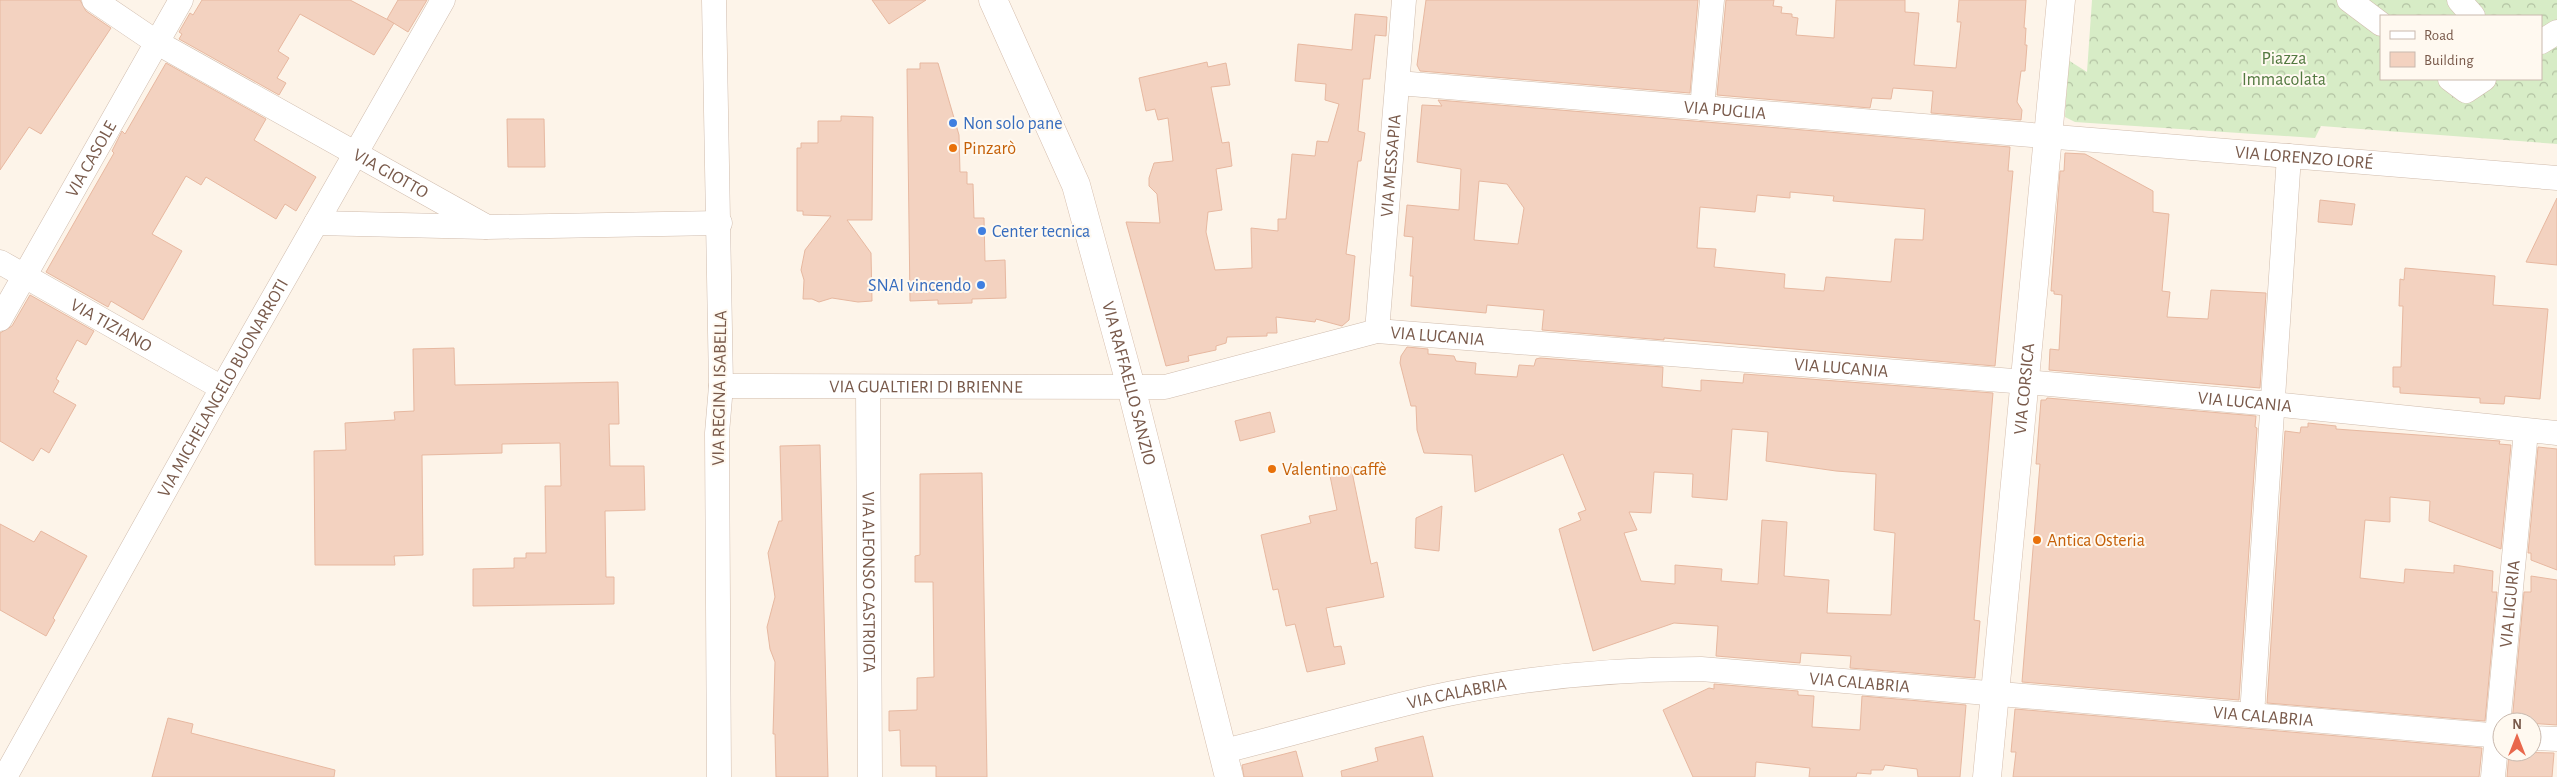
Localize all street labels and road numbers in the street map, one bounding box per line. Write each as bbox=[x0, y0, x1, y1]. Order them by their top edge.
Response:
street label: VIA PUGLIA bbox=[1683, 98, 1767, 123]
street label: VIA MESSAPIA bbox=[1378, 113, 1405, 218]
street label: VIA CASOLE bbox=[63, 118, 120, 201]
street label: VIA LORENZO LORÉ bbox=[2234, 144, 2374, 173]
street label: VIA GIOTTO bbox=[350, 146, 431, 202]
street label: VIA MICHELANGELO BUONARROTI bbox=[155, 276, 292, 500]
street label: VIA TIZIANO bbox=[67, 296, 154, 356]
street label: VIA RAFFAELLO SANZIO bbox=[1098, 300, 1158, 467]
street label: VIA REGINA ISABELLA bbox=[710, 310, 730, 466]
street label: VIA LUCANIA bbox=[1390, 324, 1486, 349]
street label: VIA CORSICA bbox=[2012, 342, 2038, 435]
street label: VIA LUCANIA bbox=[1793, 356, 1890, 381]
street label: VIA GUALTIERI DI BRIENNE bbox=[829, 378, 1023, 397]
street label: VIA LUCANIA bbox=[2197, 389, 2293, 416]
street label: VIA ALFONSO CASTRIOTA bbox=[859, 491, 877, 673]
street label: VIA LIGURIA bbox=[2497, 559, 2524, 648]
street label: VIA CALABRIA bbox=[1808, 670, 1911, 696]
street label: VIA CALABRIA bbox=[1405, 675, 1509, 713]
street label: VIA CALABRIA bbox=[2212, 704, 2315, 730]

